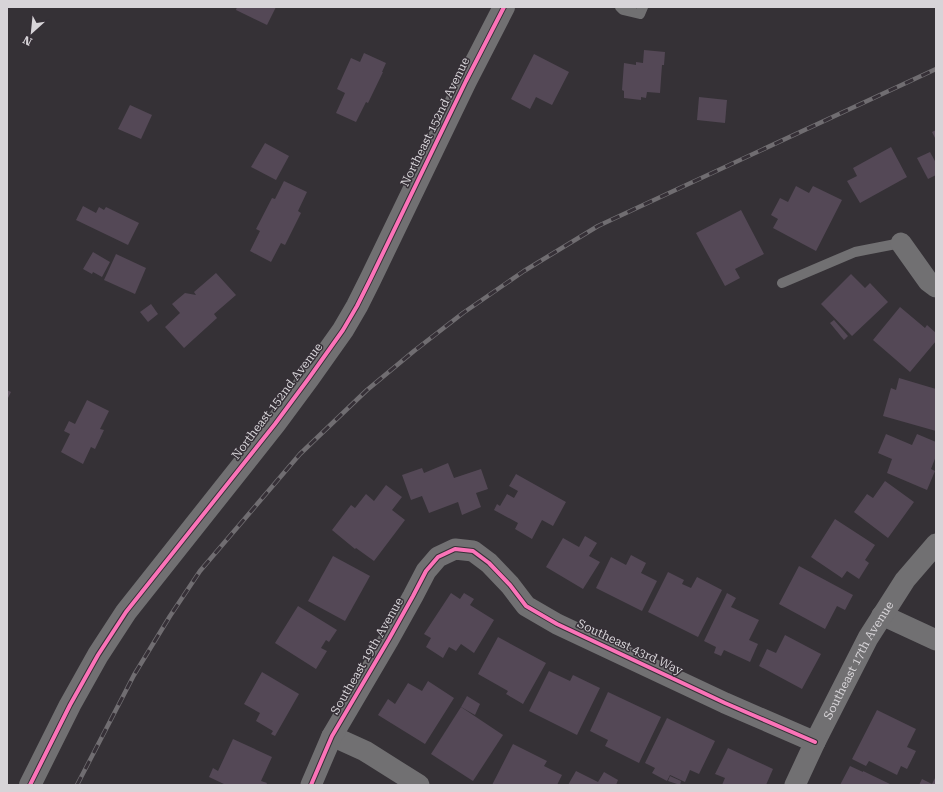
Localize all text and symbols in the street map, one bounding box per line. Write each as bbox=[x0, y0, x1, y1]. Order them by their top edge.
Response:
north arrow bbox=[12, 12, 52, 52]
text: N bbox=[20, 33, 34, 48]
street label: Northeast 152nd Avenue bbox=[398, 55, 473, 189]
street label: Northeast 152nd Avenue bbox=[229, 340, 326, 462]
street label: Southeast 19th Avenue bbox=[328, 595, 406, 717]
street label: Southeast 17th Avenue bbox=[821, 598, 897, 722]
street label: Southeast 43rd Way bbox=[575, 616, 686, 678]

